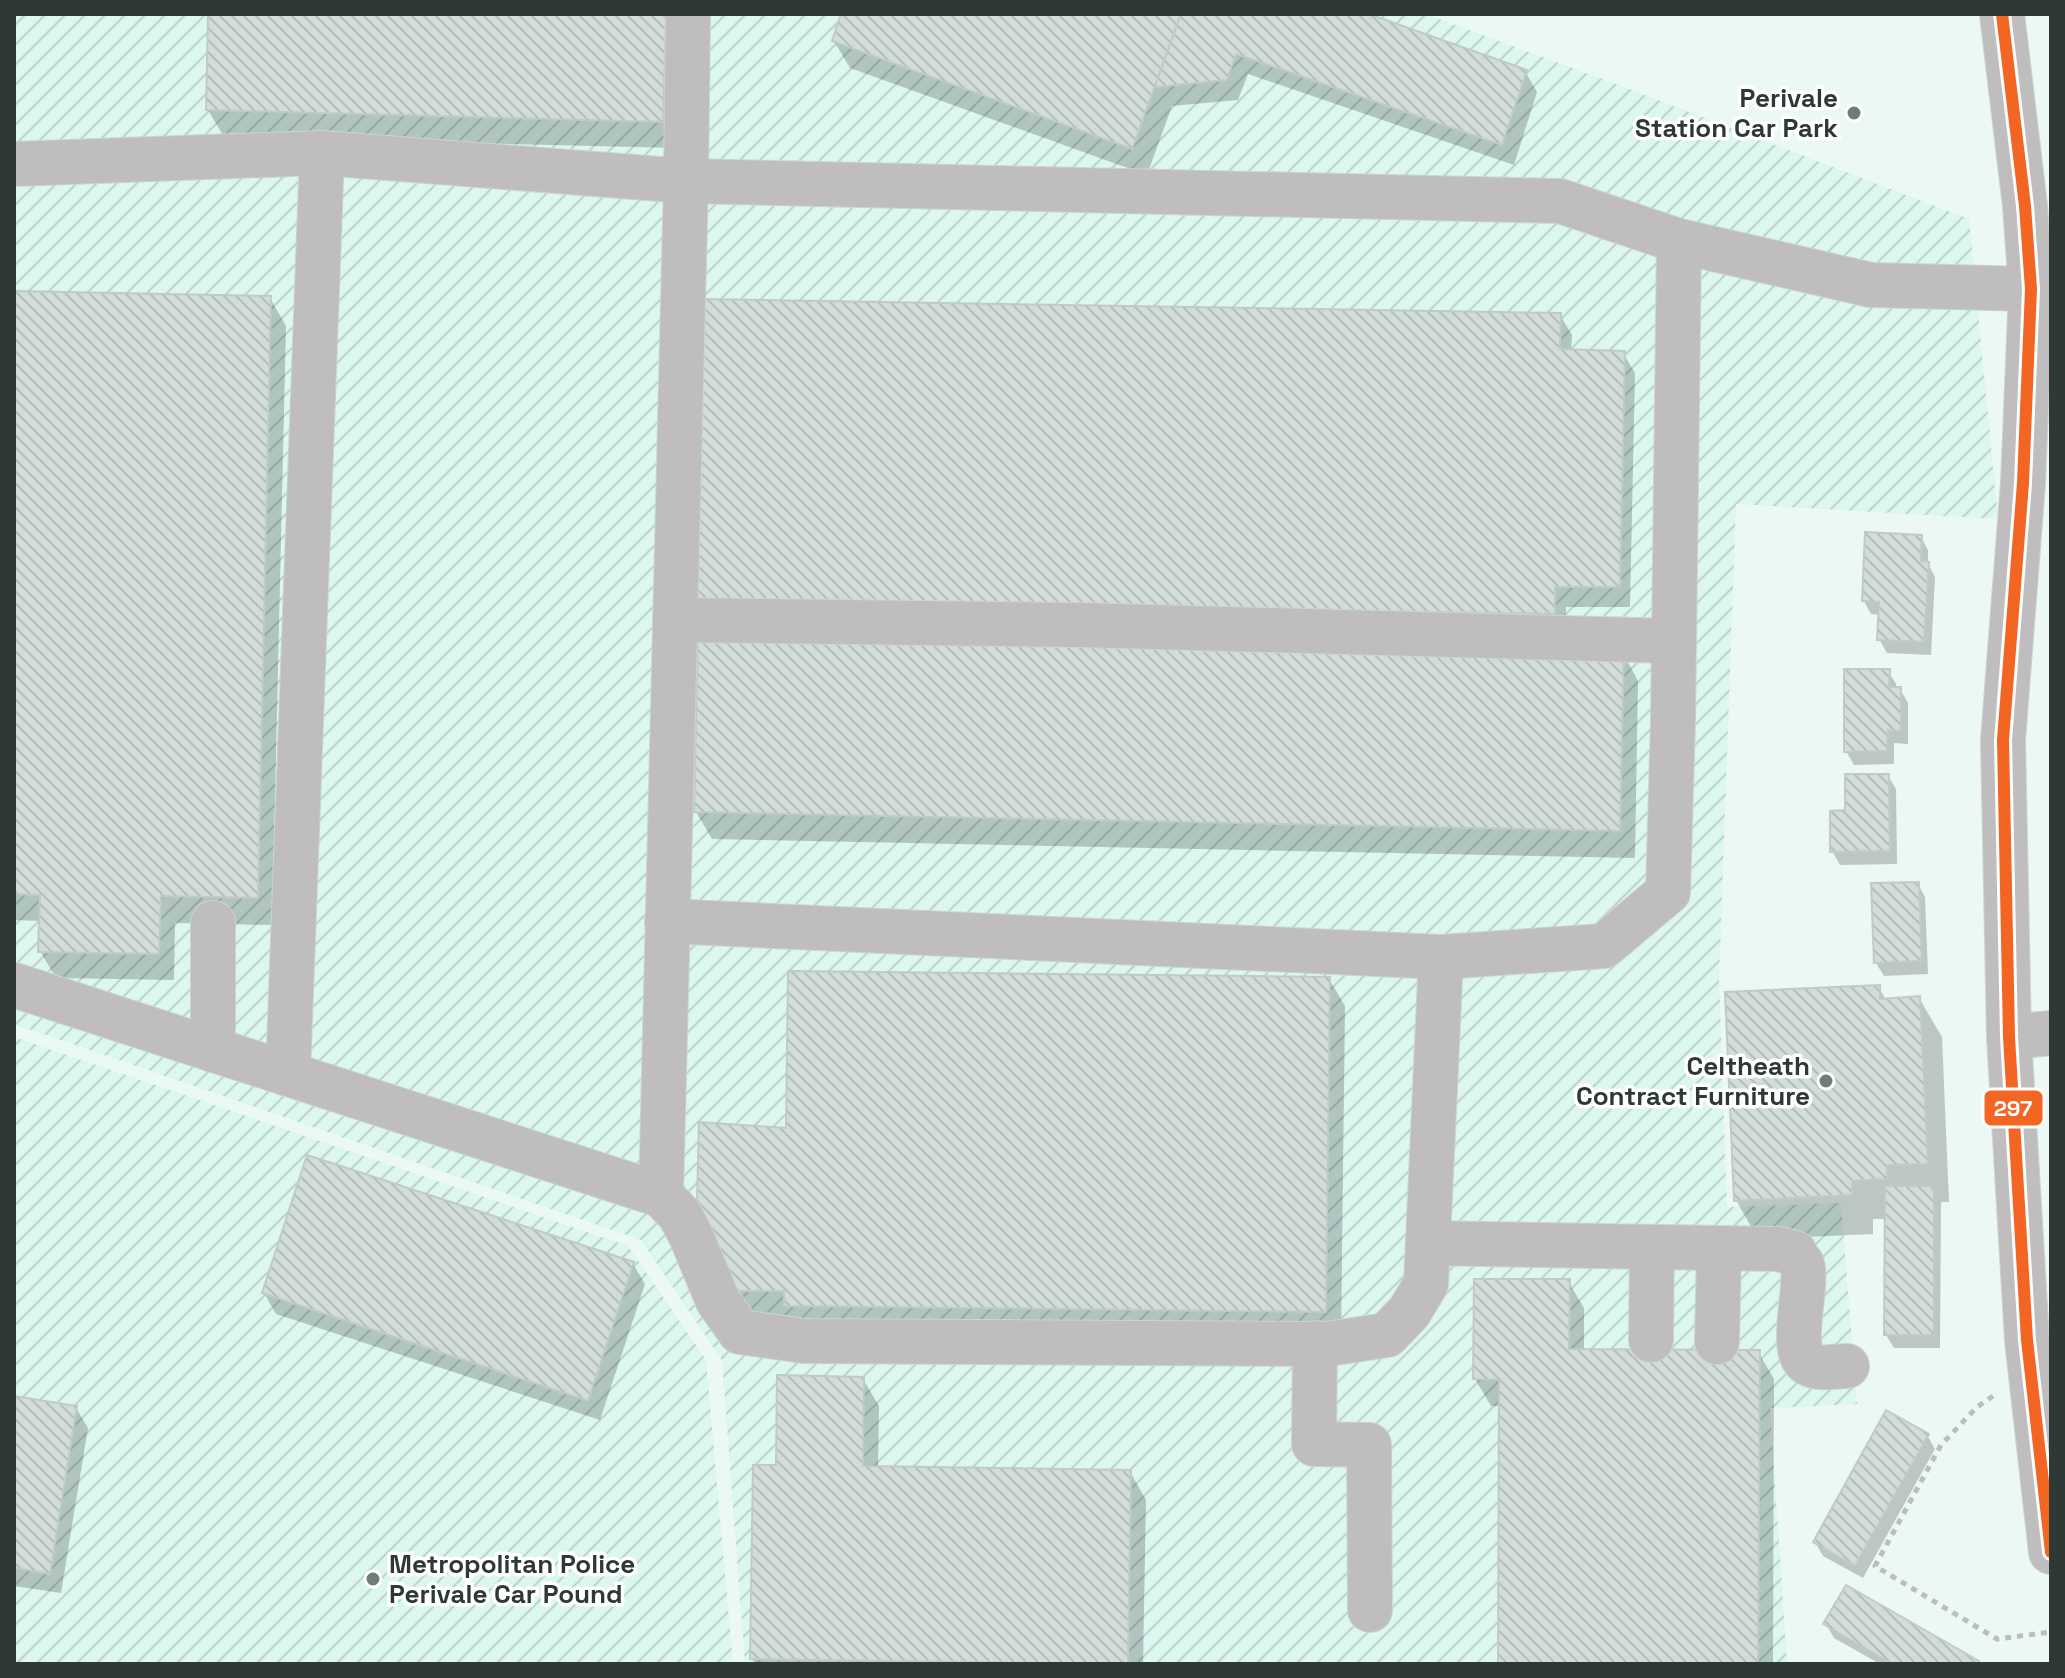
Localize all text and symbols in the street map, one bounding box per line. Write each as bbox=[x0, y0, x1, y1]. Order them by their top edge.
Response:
place label: Perivale Station Car Park bbox=[1635, 81, 1838, 145]
marker: Perivale Station Car Park bbox=[1845, 104, 1863, 122]
place label: Celtheath Contract Furniture bbox=[1576, 1049, 1810, 1113]
marker: Celtheath Contract Furniture bbox=[1817, 1072, 1835, 1090]
line badge: 297 bbox=[1983, 1089, 2044, 1127]
text: 297 bbox=[1994, 1094, 2032, 1122]
place label: Metropolitan Police Perivale Car Pound bbox=[389, 1547, 635, 1611]
marker: Metropolitan Police Perivale Car Pound bbox=[364, 1570, 382, 1588]

